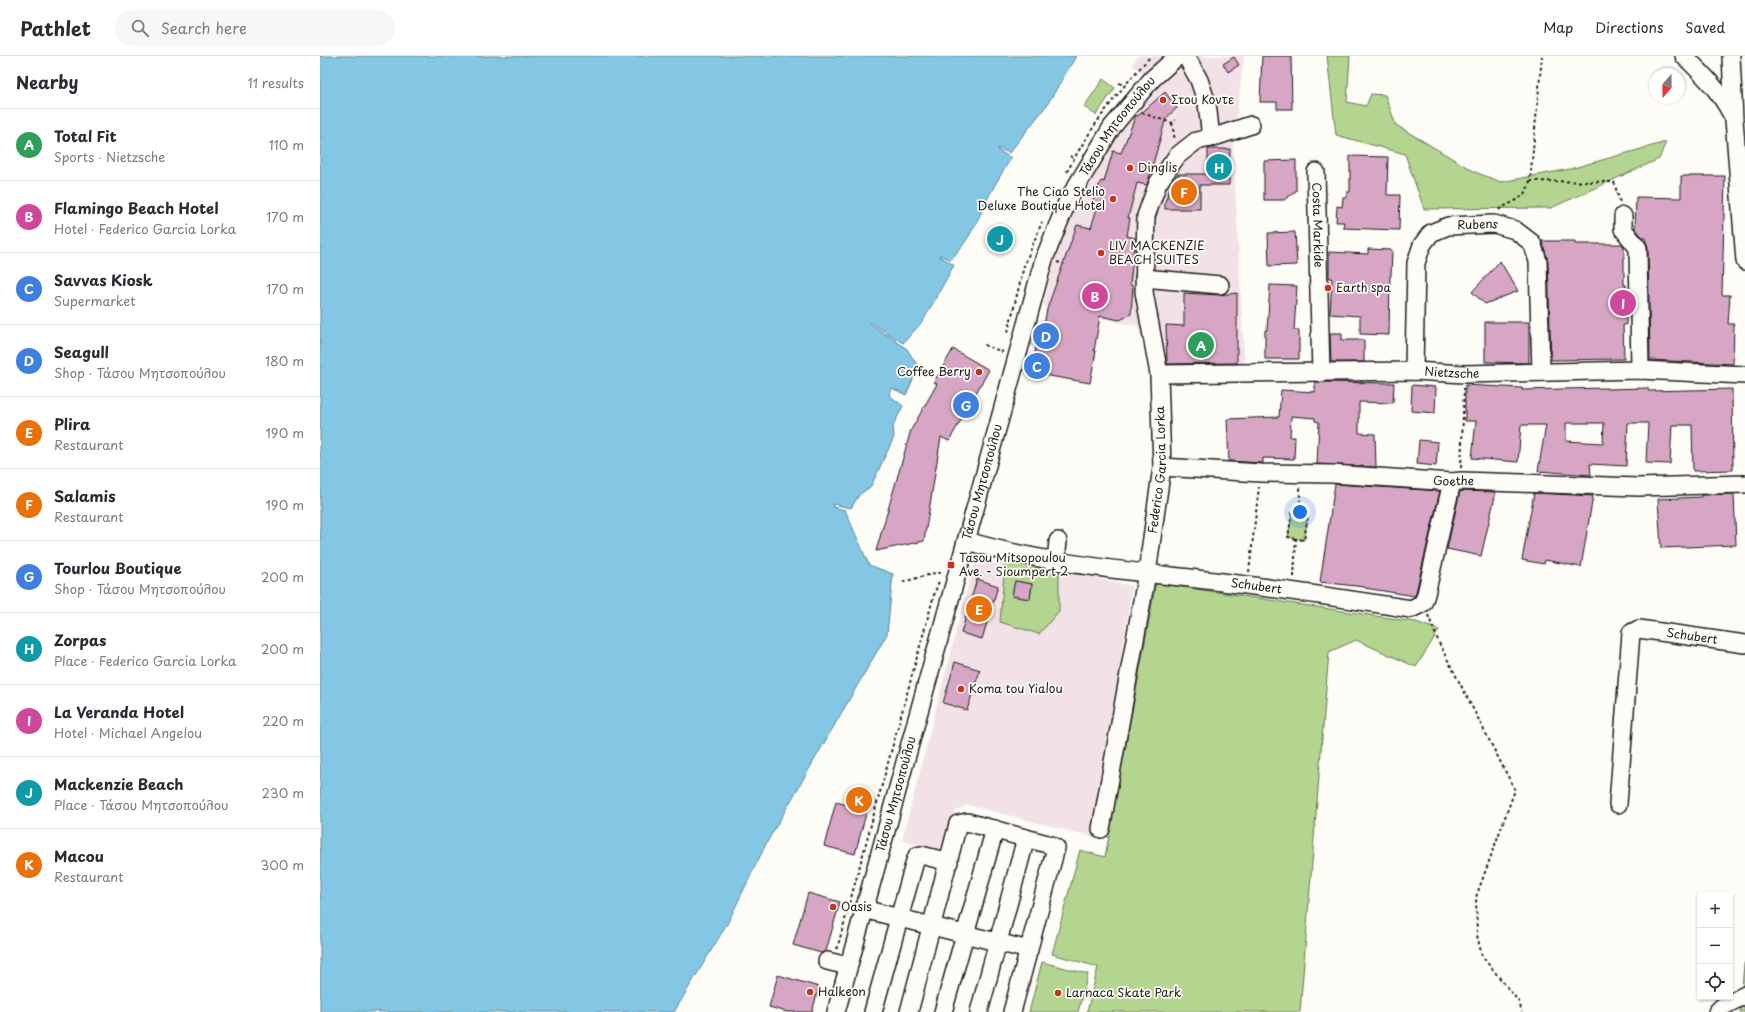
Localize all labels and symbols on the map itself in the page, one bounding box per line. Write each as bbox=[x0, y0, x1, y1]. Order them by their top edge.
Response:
north arrow bbox=[1649, 68, 1685, 104]
street label: Τάσου Μητσοπούλου bbox=[1075, 72, 1159, 179]
place label: Στου Κοντε bbox=[1171, 90, 1234, 108]
marker: Στου Κοντε bbox=[1158, 95, 1168, 105]
pin: H bbox=[1206, 152, 1232, 182]
place label: Dinglis bbox=[1138, 158, 1178, 176]
marker: Dinglis bbox=[1125, 163, 1135, 173]
pin: F bbox=[1171, 177, 1197, 207]
place label: The Ciao Stelio Deluxe Boutique Hotel bbox=[977, 182, 1105, 214]
street label: Costa Markide bbox=[1308, 182, 1328, 268]
marker: The Ciao Stelio Deluxe Boutique Hotel bbox=[1108, 194, 1118, 204]
street label: Rubens bbox=[1457, 214, 1501, 234]
pin: J bbox=[987, 224, 1013, 254]
place label: LIV MACKENZIE BEACH SUITES bbox=[1109, 236, 1205, 268]
marker: LIV MACKENZIE BEACH SUITES bbox=[1096, 248, 1106, 258]
place label: Earth spa bbox=[1336, 278, 1392, 296]
pin: B bbox=[1082, 281, 1108, 311]
marker: Earth spa bbox=[1323, 283, 1333, 293]
pin: I bbox=[1610, 288, 1636, 318]
pin: D bbox=[1033, 321, 1059, 351]
pin: A bbox=[1188, 330, 1214, 360]
pin: C bbox=[1024, 351, 1050, 381]
place label: Coffee Berry bbox=[897, 362, 971, 380]
street label: Nietzsche bbox=[1424, 362, 1480, 382]
marker: Coffee Berry bbox=[974, 367, 984, 377]
pin: G bbox=[953, 390, 979, 420]
street label: Federico Garcia Lorka bbox=[1143, 406, 1170, 535]
street label: Τάσου Μητσοπούλου bbox=[957, 421, 1006, 542]
street label: Goethe bbox=[1432, 471, 1474, 490]
your location bbox=[1290, 502, 1310, 522]
place label: Tasou Mitsopoulou Ave. - Sioumpert 2 bbox=[959, 548, 1068, 580]
marker: Tasou Mitsopoulou Ave. - Sioumpert 2 bbox=[946, 560, 956, 570]
street label: Schubert bbox=[1230, 573, 1283, 598]
pin: E bbox=[966, 594, 992, 624]
street label: Schubert bbox=[1666, 623, 1719, 648]
place label: Koma tou Yialou bbox=[969, 679, 1063, 697]
marker: Koma tou Yialou bbox=[956, 684, 966, 694]
street label: Τάσου Μητσοπούλου bbox=[871, 734, 920, 854]
pin: K bbox=[846, 785, 872, 815]
place label: Oasis bbox=[841, 897, 872, 915]
marker: Oasis bbox=[828, 902, 838, 912]
place label: Halkeon bbox=[818, 982, 866, 1000]
place label: Larnaca Skate Park bbox=[1066, 983, 1181, 1001]
marker: Halkeon bbox=[805, 987, 815, 997]
marker: Larnaca Skate Park bbox=[1053, 988, 1063, 998]

